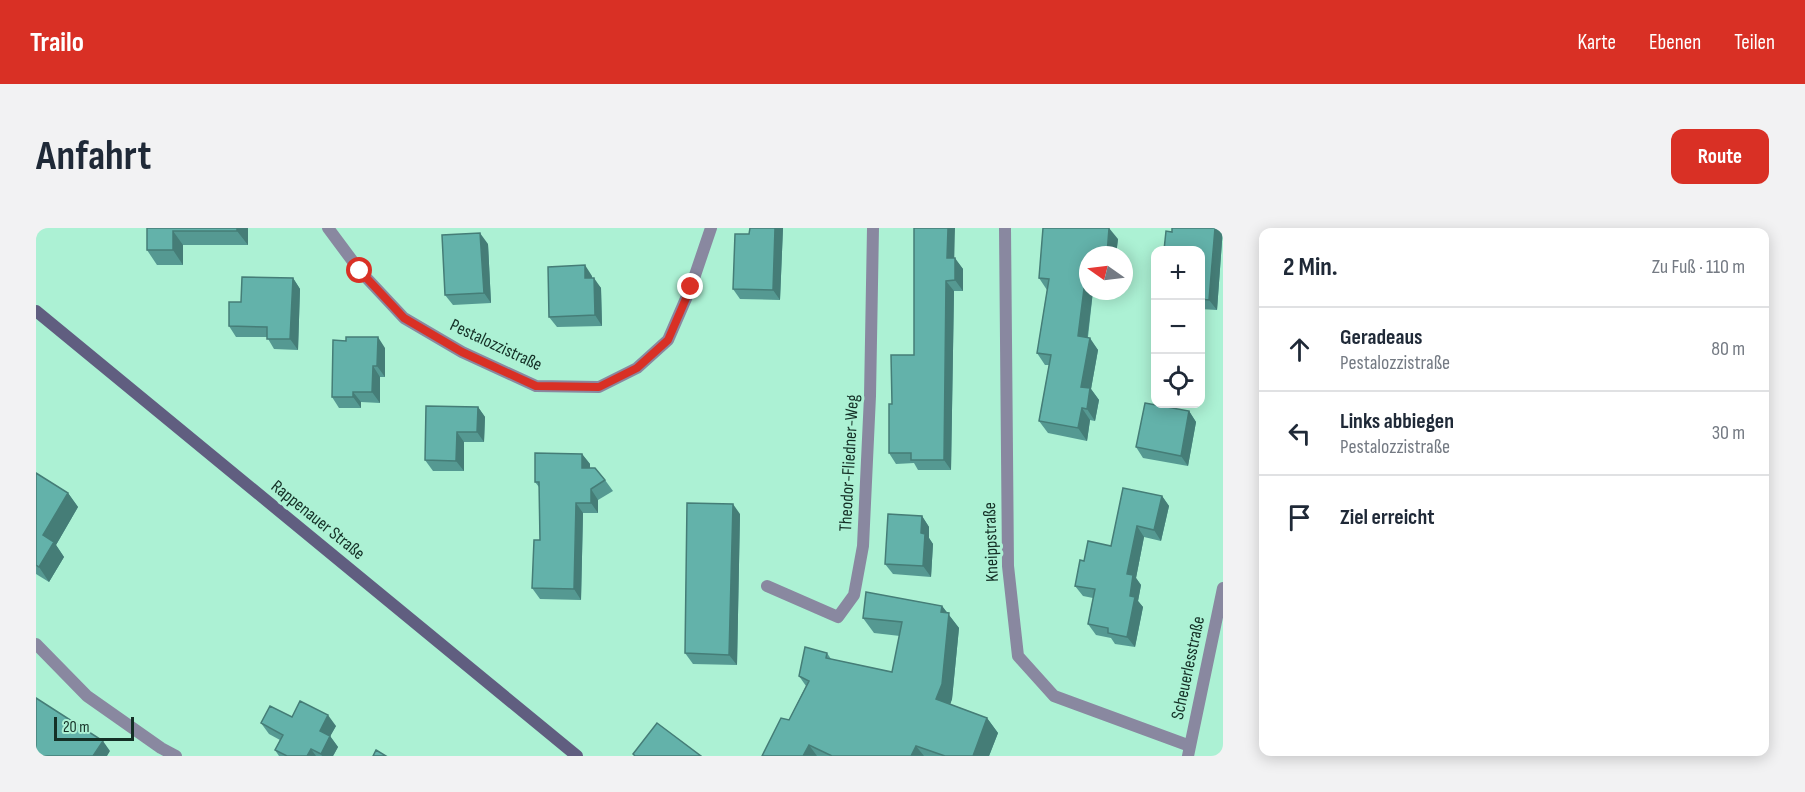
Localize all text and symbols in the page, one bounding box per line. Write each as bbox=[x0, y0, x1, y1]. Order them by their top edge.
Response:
text: Trailo bbox=[30, 26, 84, 59]
text: Karte bbox=[1578, 30, 1616, 55]
text: Ebenen bbox=[1649, 30, 1701, 55]
text: Teilen bbox=[1734, 30, 1775, 55]
button: Route bbox=[1671, 129, 1769, 184]
text: Anfahrt bbox=[36, 131, 151, 182]
north arrow bbox=[1079, 246, 1133, 300]
map controls bbox=[1151, 246, 1205, 408]
button: + bbox=[1151, 246, 1205, 300]
text: 2 Min. bbox=[1283, 252, 1338, 283]
text: Zu Fuß · 110 m bbox=[1652, 255, 1745, 279]
route start bbox=[346, 257, 372, 283]
route end bbox=[677, 273, 703, 299]
button: − bbox=[1151, 300, 1205, 354]
street label: Pestalozzistraße bbox=[447, 315, 545, 375]
text: Geradeaus bbox=[1340, 324, 1423, 351]
icon: ahead bbox=[1283, 333, 1316, 366]
text: 80 m bbox=[1711, 337, 1745, 361]
text: Pestalozzistraße bbox=[1340, 351, 1450, 375]
button: locate bbox=[1151, 354, 1205, 408]
street label: Theodor-Fliedner-Weg bbox=[835, 394, 863, 532]
text: Links abbiegen bbox=[1340, 408, 1454, 435]
icon: left bbox=[1283, 417, 1316, 450]
text: 30 m bbox=[1712, 421, 1745, 445]
text: Pestalozzistraße bbox=[1340, 435, 1450, 459]
street label: Rappenauer Straße bbox=[267, 476, 369, 564]
icon: arrive bbox=[1283, 501, 1316, 534]
street label: Kneippstraße bbox=[979, 502, 1003, 582]
text: Ziel erreicht bbox=[1340, 504, 1435, 531]
street label: Scheuerlesstraße bbox=[1167, 614, 1209, 722]
scale bar bbox=[54, 714, 134, 742]
text: 20 m bbox=[63, 718, 90, 737]

